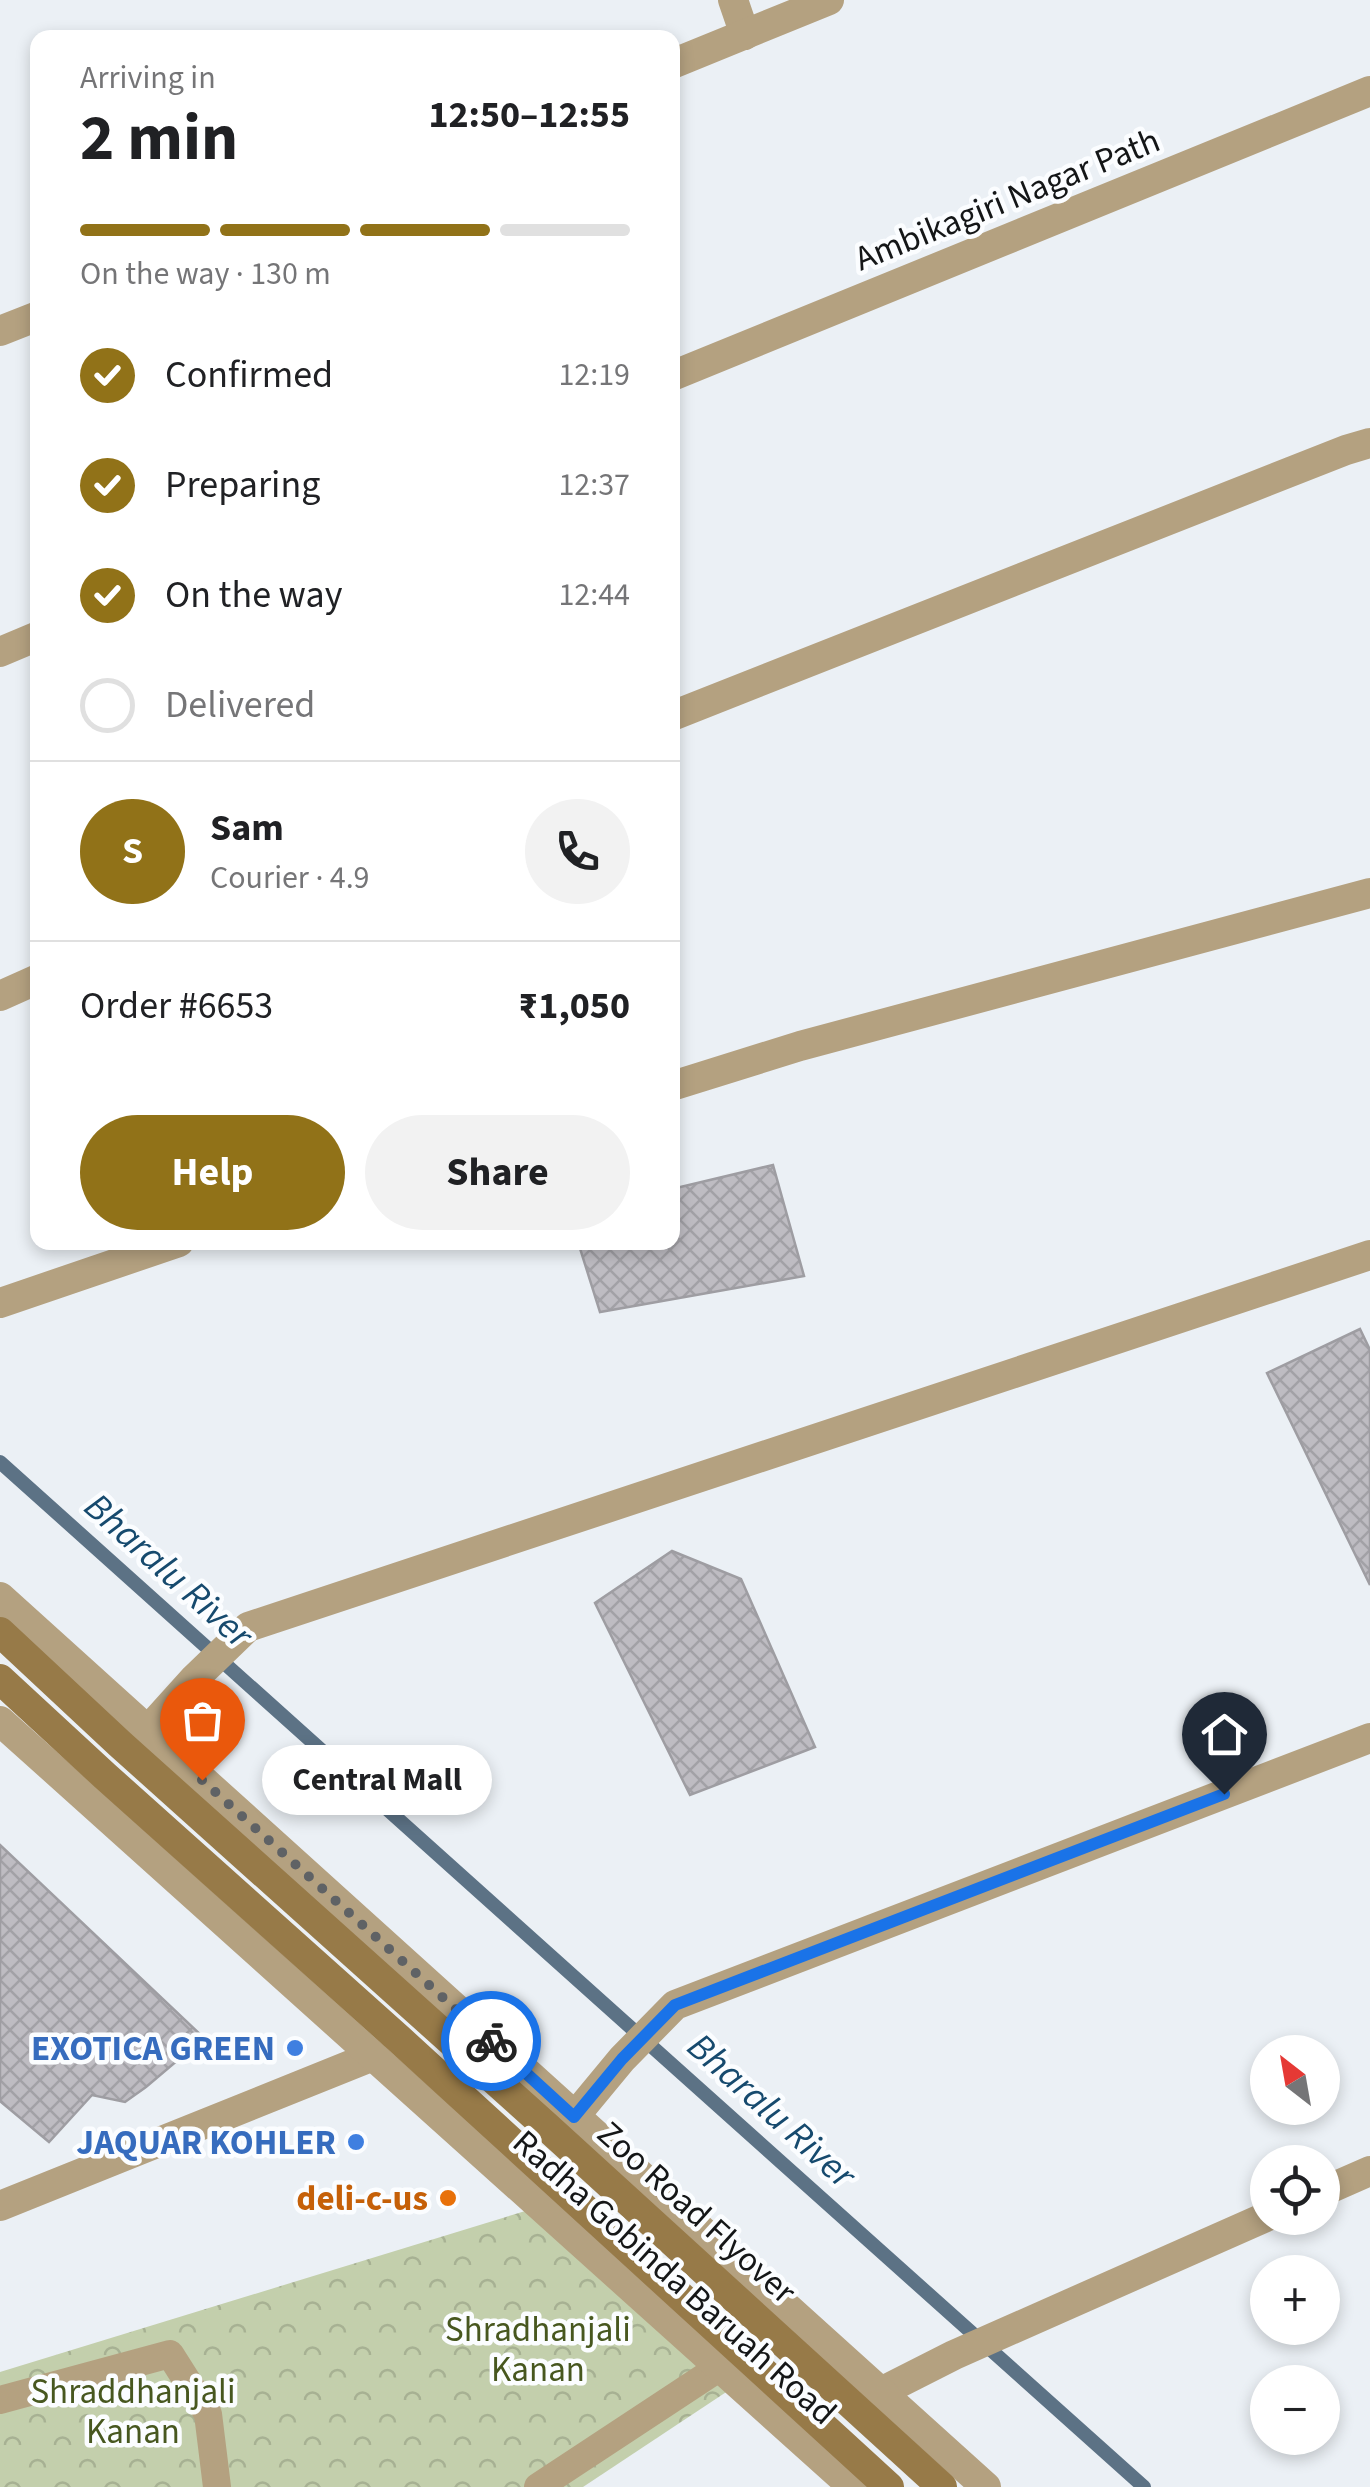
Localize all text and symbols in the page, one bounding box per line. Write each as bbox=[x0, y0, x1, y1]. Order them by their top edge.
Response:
text: Arriving in bbox=[80, 55, 216, 101]
text: 12:50–12:55 bbox=[428, 88, 630, 142]
text: 2 min bbox=[80, 92, 238, 185]
street label: Ambikagiri Nagar Path bbox=[847, 116, 1167, 284]
text: On the way · 130 m bbox=[80, 251, 331, 297]
icon: check bbox=[80, 348, 135, 403]
text: Confirmed bbox=[165, 348, 333, 402]
text: 12:19 bbox=[558, 352, 630, 398]
icon: check bbox=[80, 458, 135, 513]
text: Preparing bbox=[165, 458, 320, 512]
text: 12:37 bbox=[558, 462, 630, 508]
icon: check bbox=[80, 568, 135, 623]
text: On the way bbox=[165, 568, 342, 622]
text: 12:44 bbox=[558, 572, 630, 618]
text: Delivered bbox=[165, 678, 315, 732]
button: phone bbox=[525, 799, 630, 904]
text: Sam bbox=[210, 801, 284, 855]
text: S bbox=[122, 824, 143, 878]
text: Courier · 4.9 bbox=[210, 855, 370, 901]
text: Order #6653 bbox=[80, 979, 273, 1033]
text: ₹1,050 bbox=[518, 979, 630, 1033]
button: Help bbox=[80, 1115, 345, 1230]
button: Share bbox=[365, 1115, 630, 1230]
water label: Bharalu River bbox=[72, 1480, 266, 1662]
pin bbox=[160, 1678, 245, 1781]
pin bbox=[1182, 1692, 1267, 1795]
icon: bag bbox=[175, 1693, 230, 1748]
icon: home bbox=[1197, 1707, 1252, 1762]
callout: Central Mall bbox=[262, 1745, 492, 1815]
text: Central Mall bbox=[292, 1757, 462, 1803]
courier bbox=[441, 1991, 541, 2091]
icon: bike bbox=[464, 2014, 519, 2069]
water label: Bharalu River bbox=[675, 2020, 869, 2202]
place label: EXOTICA GREEN bbox=[31, 2024, 275, 2074]
north arrow bbox=[1250, 2035, 1340, 2125]
map controls bbox=[1250, 2035, 1340, 2455]
marker: EXOTICA GREEN bbox=[284, 2037, 306, 2059]
street label: Zoo Road Flyover bbox=[586, 2110, 807, 2316]
place label: JAQUAR KOHLER bbox=[76, 2118, 336, 2168]
street label: Radha Gobinda Baruah Road bbox=[501, 2118, 847, 2437]
marker: JAQUAR KOHLER bbox=[345, 2131, 367, 2153]
button: locate bbox=[1250, 2145, 1340, 2235]
place label: deli-c-us bbox=[296, 2174, 428, 2224]
marker: deli-c-us bbox=[437, 2187, 459, 2209]
button: + bbox=[1250, 2255, 1340, 2345]
park label: Shradhanjali Kanan bbox=[445, 2305, 631, 2395]
button: − bbox=[1250, 2365, 1340, 2455]
park label: Shraddhanjali Kanan bbox=[30, 2367, 236, 2457]

